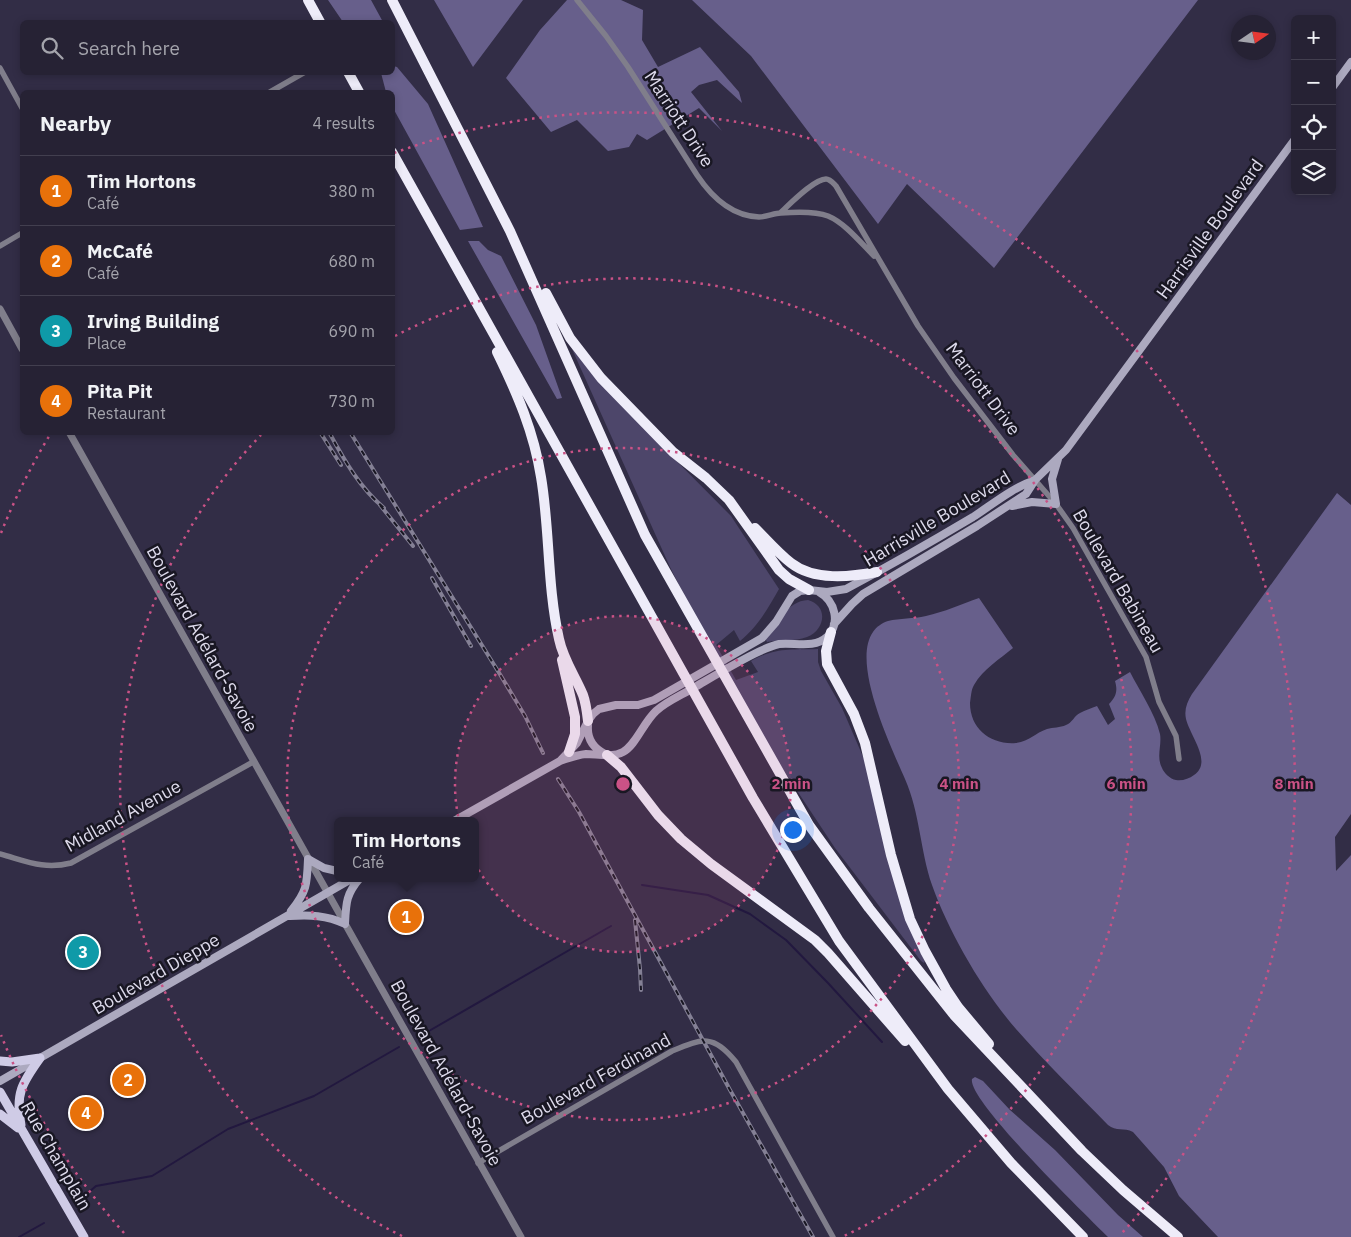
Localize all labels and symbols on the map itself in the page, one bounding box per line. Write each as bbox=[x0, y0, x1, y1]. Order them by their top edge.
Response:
north arrow bbox=[1231, 15, 1276, 60]
street label: Marriott Drive bbox=[640, 66, 719, 171]
street label: Harrisville Boulevard bbox=[1151, 154, 1268, 303]
street label: Marriott Drive bbox=[941, 338, 1026, 440]
street label: Harrisville Boulevard bbox=[859, 466, 1015, 572]
street label: Boulevard Babineau bbox=[1068, 505, 1169, 657]
street label: Boulevard Adélard-Savoie bbox=[142, 542, 263, 736]
street label: Midland Avenue bbox=[61, 774, 185, 857]
text: 2 min bbox=[771, 774, 811, 793]
text: 4 min bbox=[939, 774, 979, 793]
text: 6 min bbox=[1106, 774, 1146, 793]
text: 8 min bbox=[1274, 774, 1314, 793]
centre of rings bbox=[614, 775, 632, 793]
your location bbox=[780, 817, 806, 843]
pin: 1 bbox=[390, 898, 422, 936]
street label: Boulevard Dieppe bbox=[88, 928, 224, 1019]
pin: 3 bbox=[67, 933, 99, 971]
street label: Boulevard Adélard-Savoie bbox=[386, 976, 507, 1170]
street label: Boulevard Ferdinand bbox=[517, 1028, 675, 1129]
pin: 2 bbox=[112, 1061, 144, 1099]
pin: 4 bbox=[70, 1094, 102, 1132]
street label: Rue Champlain bbox=[16, 1097, 97, 1214]

